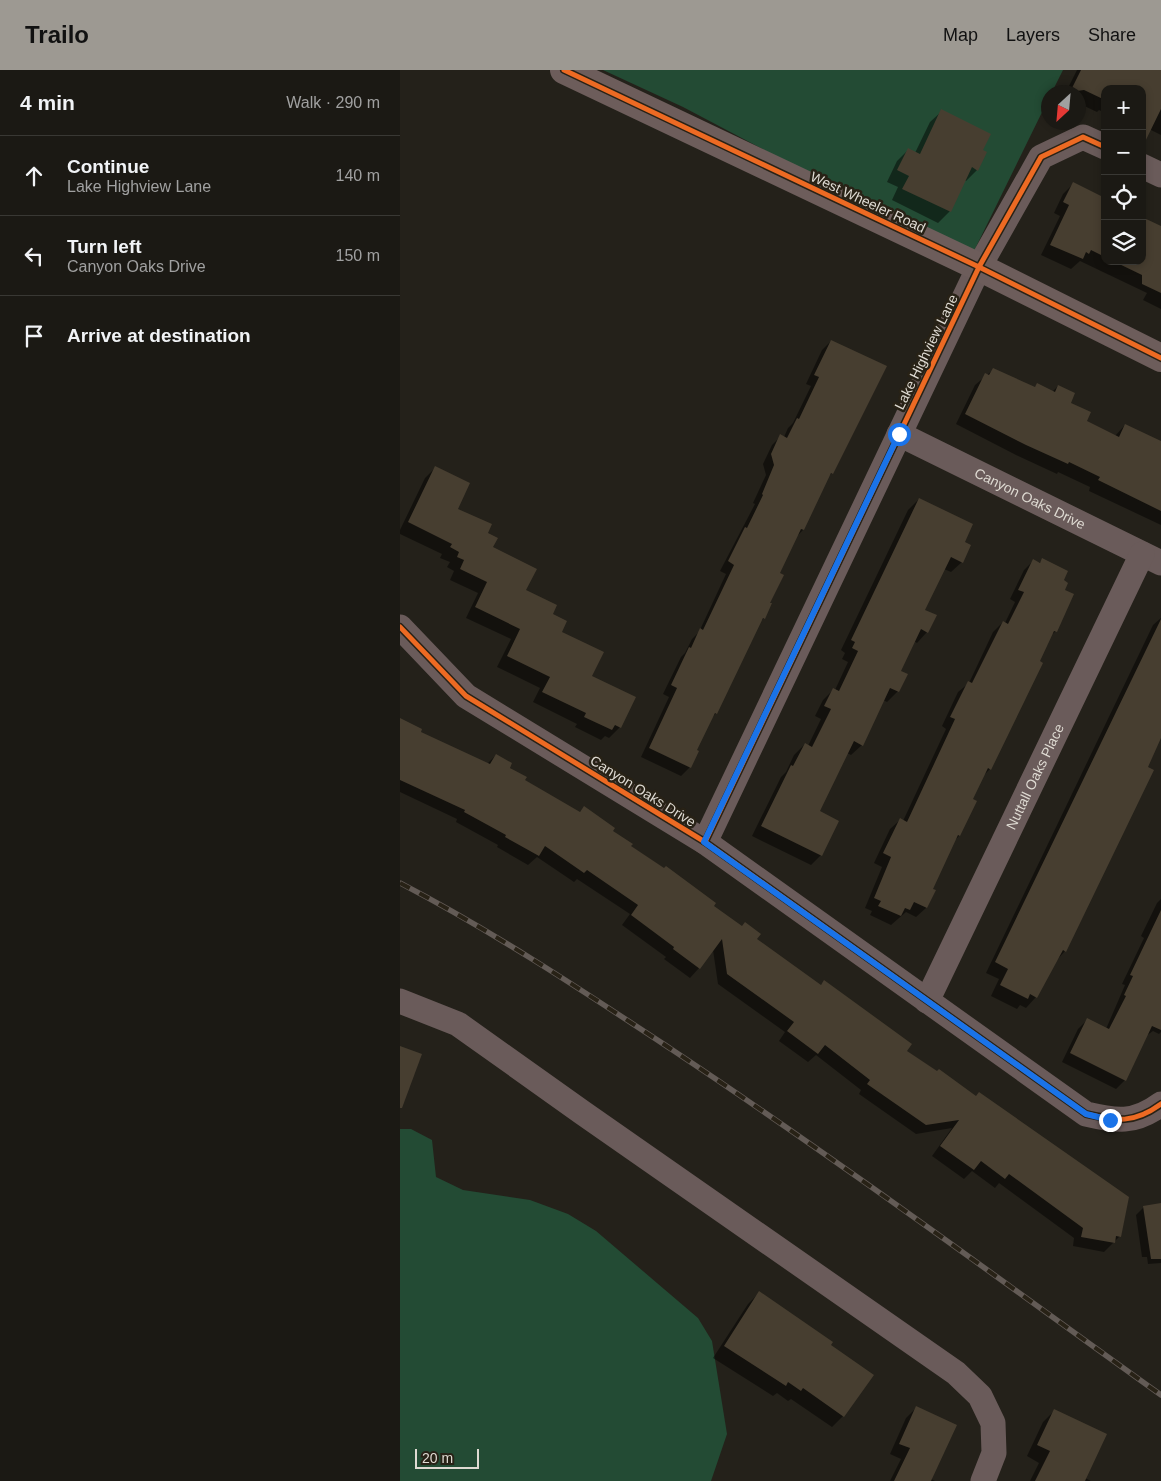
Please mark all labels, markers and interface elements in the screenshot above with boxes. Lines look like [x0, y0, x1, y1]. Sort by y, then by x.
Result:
text: Trailo [25, 21, 89, 48]
text: Map [943, 25, 978, 45]
text: Layers [1006, 25, 1060, 45]
text: Share [1088, 25, 1136, 45]
north arrow [1041, 85, 1086, 130]
map controls [1101, 85, 1146, 265]
button: + [1101, 85, 1146, 130]
text: 4 min [20, 91, 75, 114]
text: Walk · 290 m [286, 94, 380, 111]
button: − [1101, 130, 1146, 175]
text: Continue [67, 156, 149, 177]
icon: ahead [20, 162, 48, 190]
text: 140 m [336, 167, 380, 184]
street label: West Wheeler Road [808, 168, 928, 236]
button: locate [1101, 175, 1146, 220]
text: Lake Highview Lane [67, 178, 211, 195]
button: layers [1101, 220, 1146, 265]
text: Turn left [67, 236, 142, 257]
icon: left [20, 242, 48, 270]
text: 150 m [336, 247, 380, 264]
text: Canyon Oaks Drive [67, 258, 206, 275]
street label: Lake Highview Lane [891, 292, 961, 412]
icon: arrive [20, 322, 48, 350]
text: Arrive at destination [67, 325, 251, 346]
route start [888, 423, 911, 446]
street label: Canyon Oaks Drive [972, 464, 1088, 533]
street label: Nuttall Oaks Place [1003, 721, 1067, 832]
street label: Canyon Oaks Drive [587, 752, 699, 830]
route end [1099, 1109, 1122, 1132]
scale bar [415, 1446, 479, 1469]
text: 20 m [422, 1450, 453, 1466]

